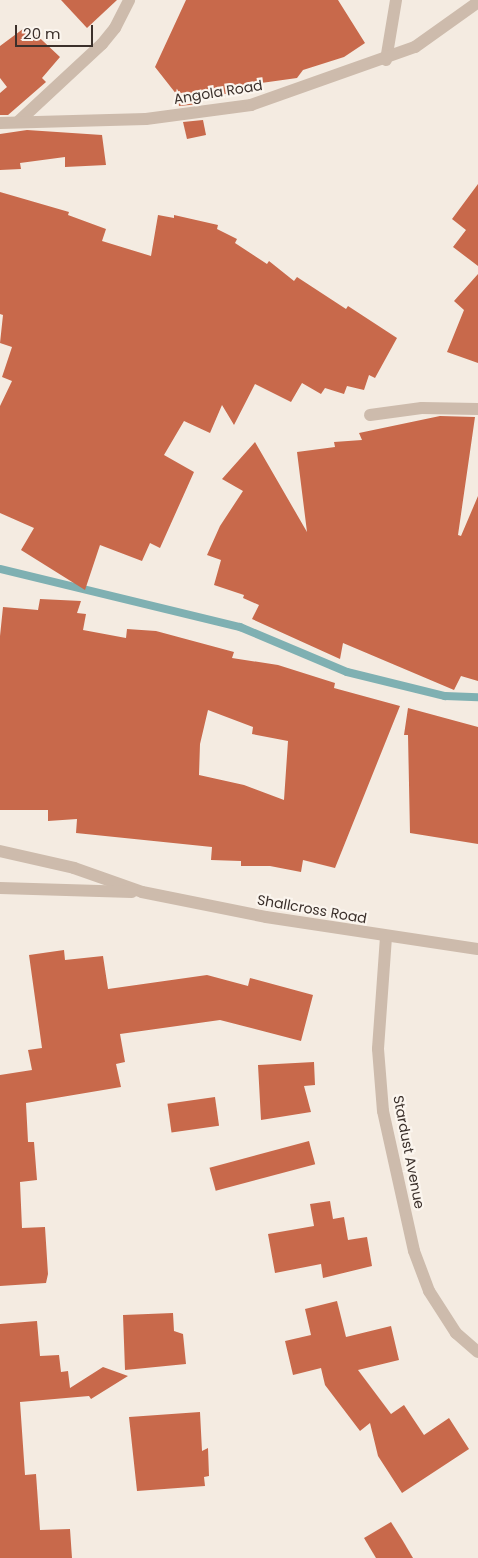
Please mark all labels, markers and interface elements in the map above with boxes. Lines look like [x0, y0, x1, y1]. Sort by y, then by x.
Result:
scale bar [18, 15, 95, 47]
text: 20 m [23, 23, 61, 44]
street label: Angola Road [172, 77, 264, 107]
street label: Shallcross Road [256, 891, 368, 927]
street label: Stardust Avenue [390, 1094, 428, 1210]

